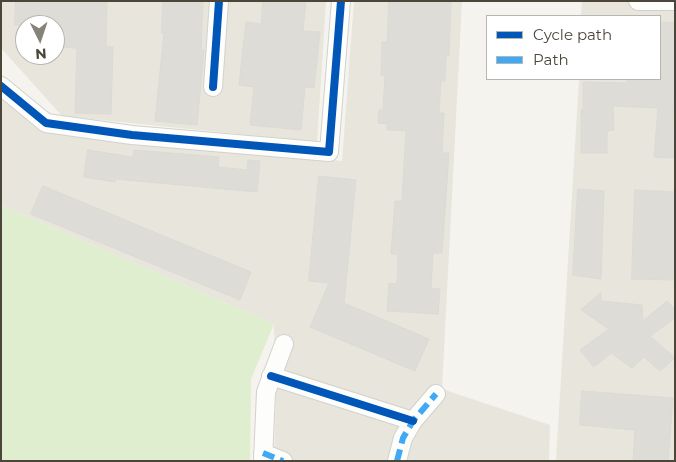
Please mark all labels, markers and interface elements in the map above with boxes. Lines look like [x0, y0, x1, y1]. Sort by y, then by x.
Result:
north arrow [15, 15, 65, 65]
legend [486, 15, 661, 80]
text: Cycle path [533, 25, 612, 44]
text: N [35, 45, 47, 63]
text: Path [533, 50, 569, 69]

